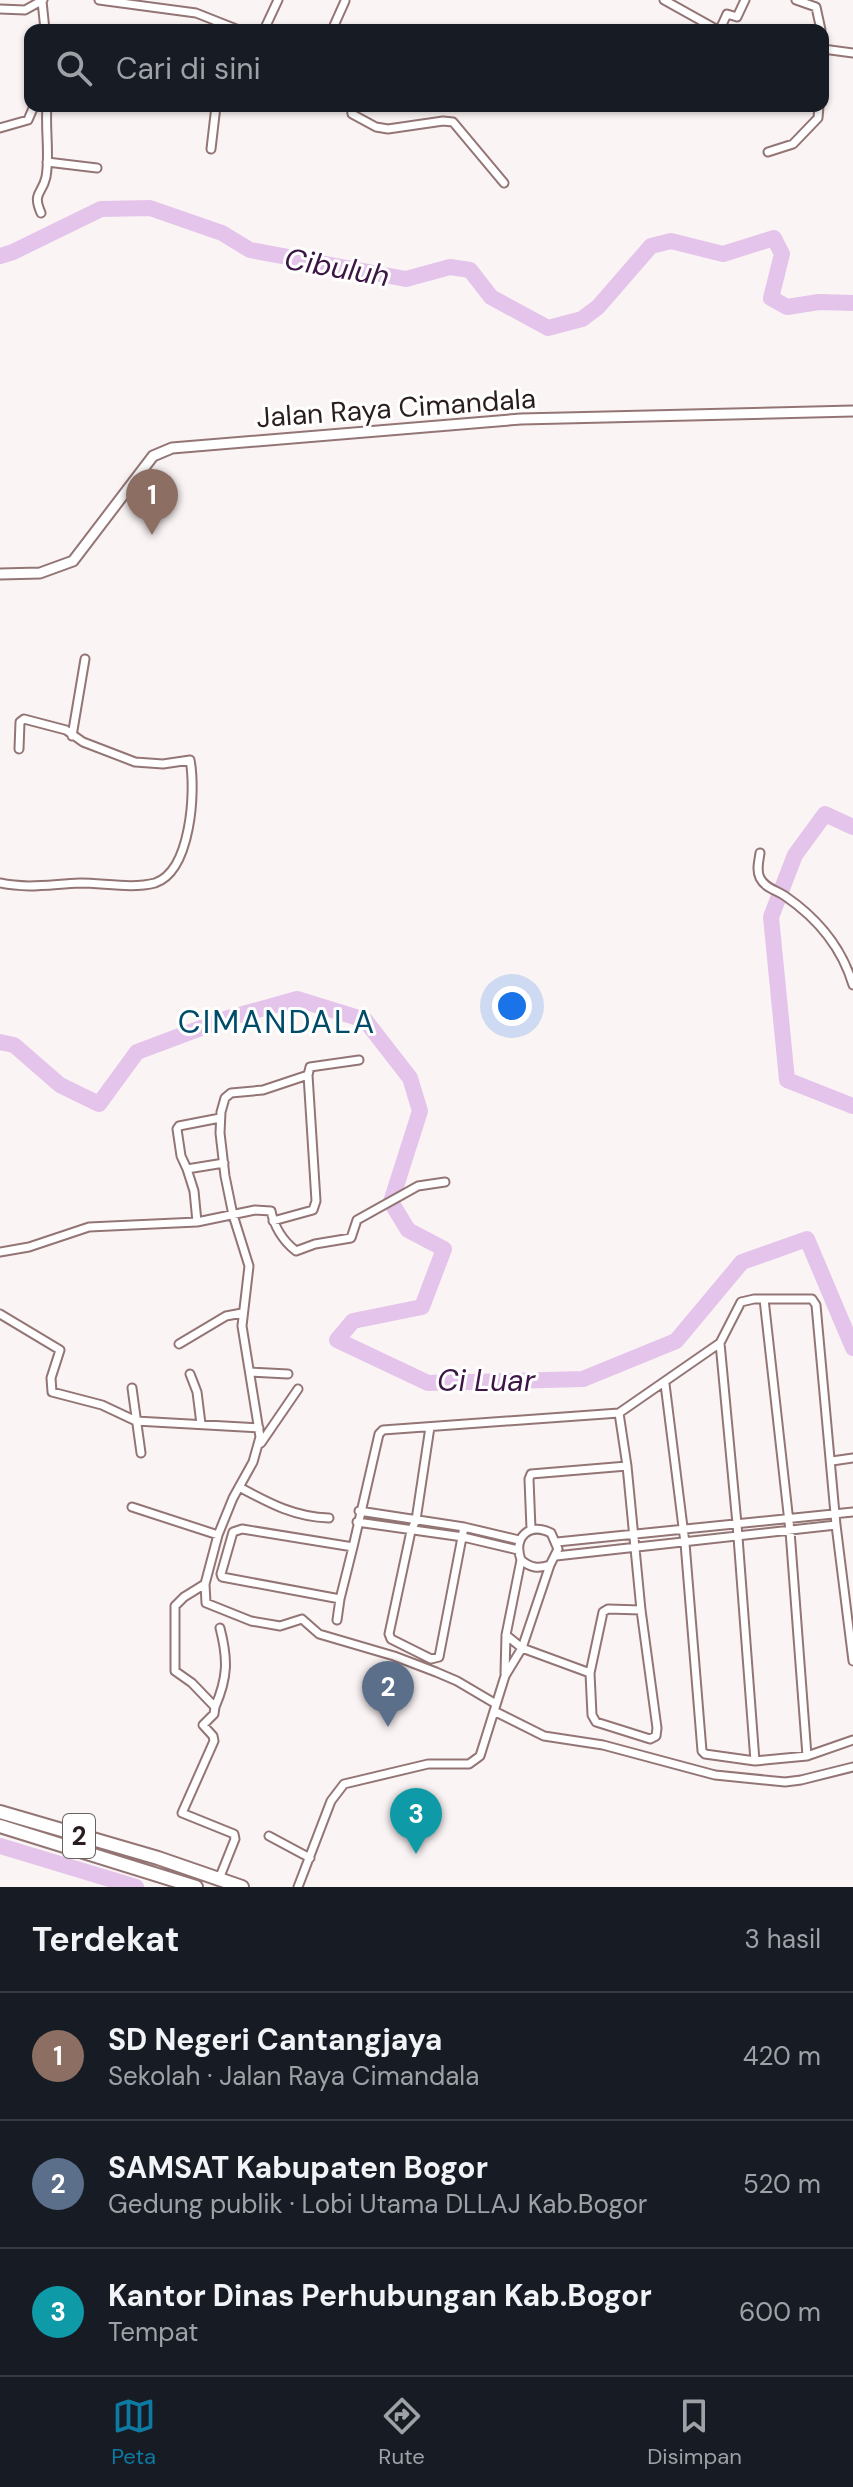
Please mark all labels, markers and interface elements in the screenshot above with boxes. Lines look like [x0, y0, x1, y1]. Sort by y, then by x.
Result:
search box [24, 24, 829, 112]
icon: search [52, 46, 96, 90]
text: Cari di sini [116, 49, 261, 88]
water label: Cibuluh [281, 239, 393, 295]
street label: Jalan Raya Cimandala [255, 380, 537, 436]
pin: 1 [126, 469, 178, 535]
your location [492, 986, 532, 1026]
district label: CIMANDALA [178, 1001, 376, 1043]
water label: Ci Luar [437, 1361, 536, 1400]
pin: 2 [362, 1661, 414, 1727]
pin: 3 [390, 1788, 442, 1854]
road number: 2 [63, 1814, 95, 1858]
text: Terdekat [32, 1917, 180, 1962]
text: 3 hasil [745, 1922, 821, 1956]
text: SD Negeri Cantangjaya [108, 2020, 442, 2059]
text: 1 [53, 2039, 63, 2073]
text: 420 m [743, 2039, 821, 2073]
text: Sekolah · Jalan Raya Cimandala [108, 2059, 479, 2093]
text: SAMSAT Kabupaten Bogor [108, 2148, 488, 2187]
text: 2 [50, 2167, 66, 2201]
text: 520 m [743, 2167, 821, 2201]
text: Gedung publik · Lobi Utama DLLAJ Kab.Bogor [108, 2187, 647, 2221]
text: Kantor Dinas Perhubungan Kab.Bogor [108, 2276, 652, 2315]
text: 3 [50, 2295, 66, 2329]
text: 600 m [739, 2295, 821, 2329]
text: Tempat [108, 2315, 198, 2349]
tab: Peta [111, 2394, 156, 2471]
tab: Rute [378, 2394, 425, 2471]
tab: Disimpan [647, 2394, 742, 2471]

